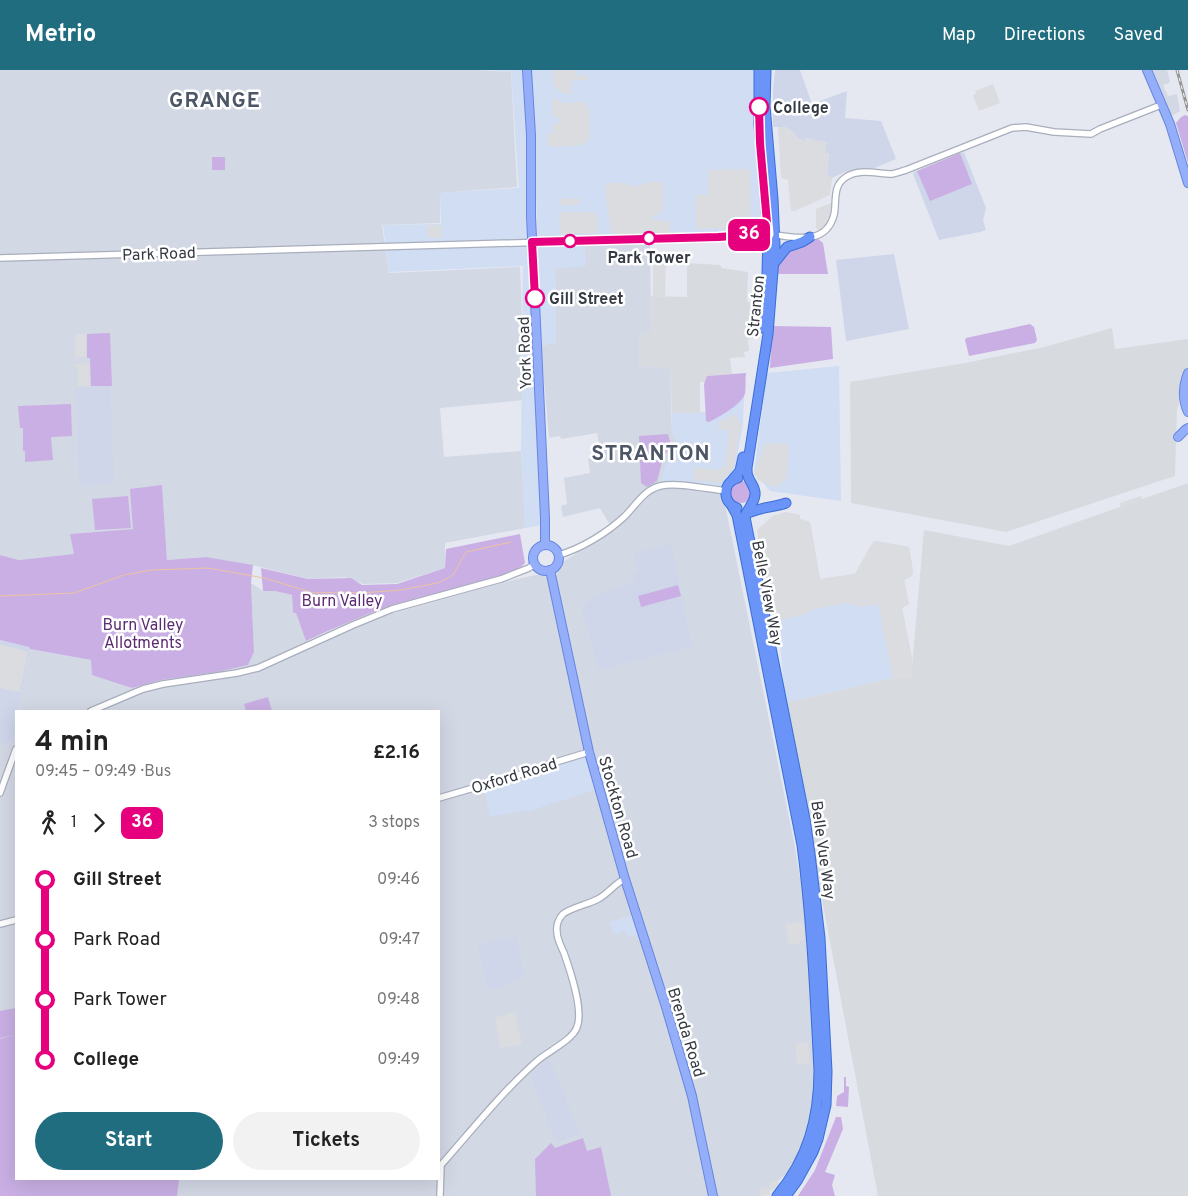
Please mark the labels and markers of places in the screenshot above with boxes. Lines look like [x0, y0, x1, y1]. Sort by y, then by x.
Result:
marker: College [749, 97, 769, 117]
place label: College [773, 99, 829, 119]
marker: Park Tower [642, 231, 656, 245]
unlabelled marker [563, 234, 577, 248]
place label: Park Tower [607, 249, 691, 269]
marker: Gill Street [525, 288, 545, 308]
place label: Gill Street [549, 290, 624, 310]

